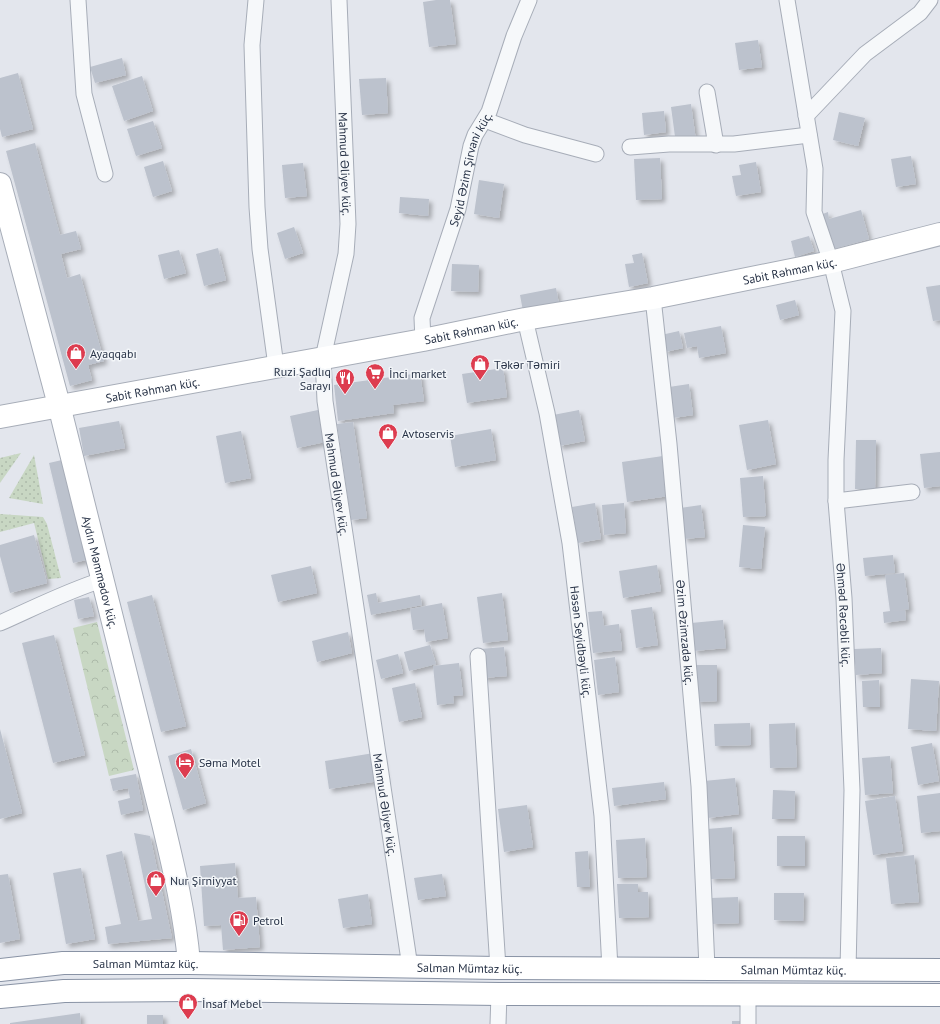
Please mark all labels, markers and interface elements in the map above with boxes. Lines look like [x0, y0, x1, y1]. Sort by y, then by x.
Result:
street label: Seyid Əzim Şirvani küç. [445, 109, 495, 228]
street label: Mahmud Əliyev küç. [336, 112, 355, 216]
street label: Sabit Rəhman küç. [741, 253, 838, 287]
street label: Sabit Rəhman küç. [423, 313, 519, 347]
shop icon: Ayaqqabı [65, 342, 87, 370]
place label: Ayaqqabı [90, 346, 137, 361]
shop icon: Təkər Təmiri [469, 353, 491, 381]
place label: Təkər Təmiri [494, 357, 560, 372]
supermarket icon: İnci market [364, 362, 386, 390]
place label: Ruzi Şadlıq Sarayı [274, 364, 331, 393]
place label: İnci market [389, 366, 446, 381]
restaurant icon: Ruzi Şadlıq Sarayı [334, 367, 356, 395]
street label: Sabit Rəhman küç. [104, 373, 201, 405]
shop icon: Avtoservis [377, 422, 399, 450]
place label: Avtoservis [402, 426, 454, 441]
street label: Mahmud Əliyev küç. [322, 432, 353, 537]
street label: Aydın Məmmədov küç. [79, 514, 122, 630]
street label: Əhməd Rəcəbli küç. [834, 562, 854, 667]
street label: Əzim Əzimzadə küç. [673, 579, 698, 686]
street label: Həsən Seyidbəyli küç. [568, 585, 596, 699]
hotel icon: Səma Motel [174, 751, 196, 779]
street label: Mahmud Əliyev küç. [370, 752, 401, 857]
place label: Səma Motel [199, 755, 261, 770]
shop icon: Nur Şirniyyat [145, 869, 167, 897]
place label: Nur Şirniyyat [170, 873, 237, 888]
fuel station icon: Petrol [228, 909, 250, 937]
place label: Petrol [253, 913, 284, 928]
street label: Salman Mümtaz küç. [93, 956, 199, 971]
street label: Salman Mümtaz küç. [417, 959, 522, 976]
street label: Salman Mümtaz küç. [741, 962, 846, 977]
shop icon: İnsaf Mebel [177, 992, 199, 1020]
place label: İnsaf Mebel [202, 996, 262, 1011]

